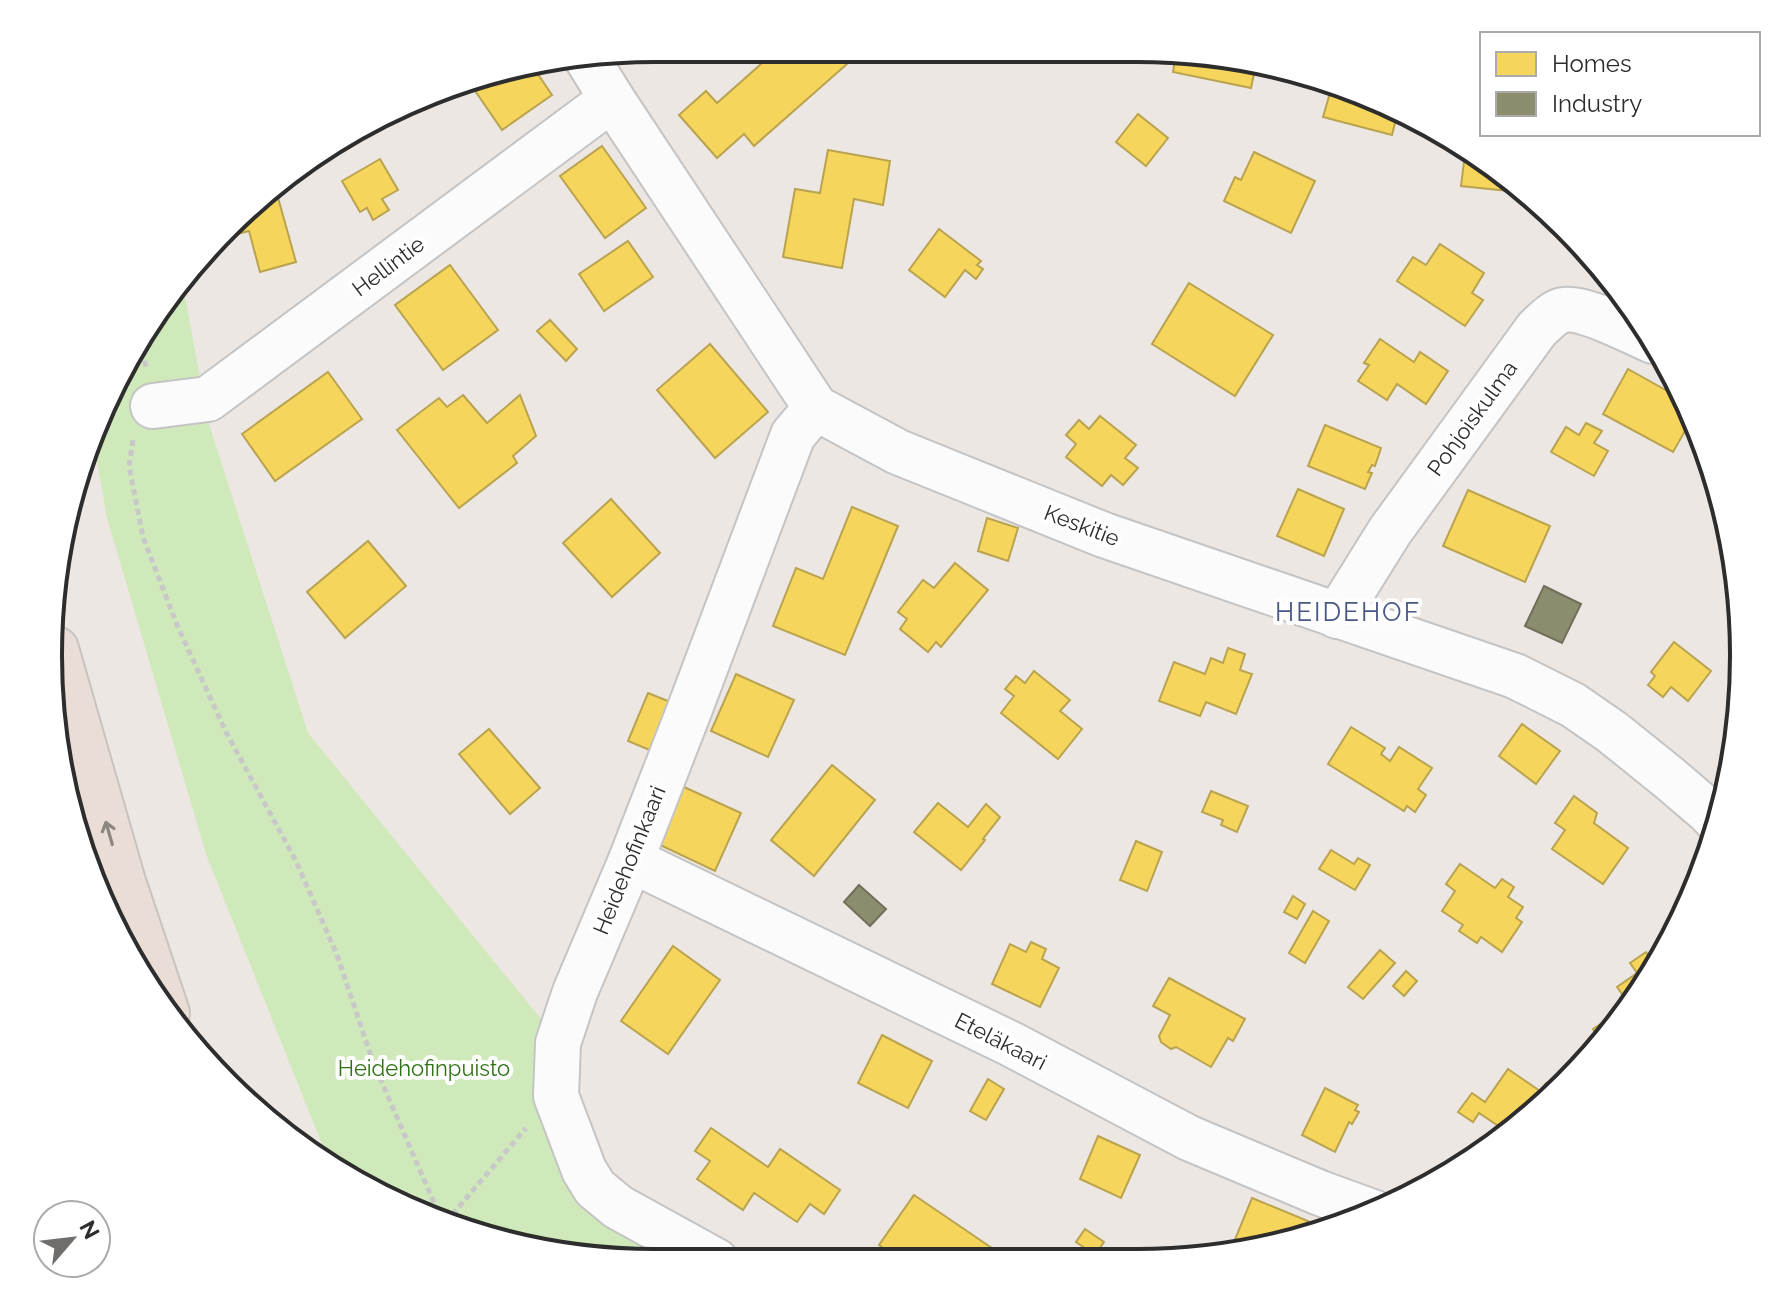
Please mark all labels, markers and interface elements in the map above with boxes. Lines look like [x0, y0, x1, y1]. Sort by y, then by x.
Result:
legend [1480, 32, 1760, 136]
text: Homes [1552, 49, 1632, 78]
text: Industry [1552, 89, 1642, 118]
street label: Hellintie [347, 230, 429, 302]
street label: Pohjoiskulma [1422, 355, 1522, 481]
street label: Keskitie [1041, 499, 1123, 551]
district label: HEIDEHOF [1275, 597, 1421, 627]
street label: Heidehofinkaari [587, 782, 671, 938]
one-way arrow [100, 820, 115, 846]
street label: Eteläkaari [951, 1007, 1051, 1075]
park label: Heidehofinpuisto [338, 1055, 510, 1081]
north arrow [32, 1199, 112, 1279]
text: N [74, 1216, 105, 1243]

